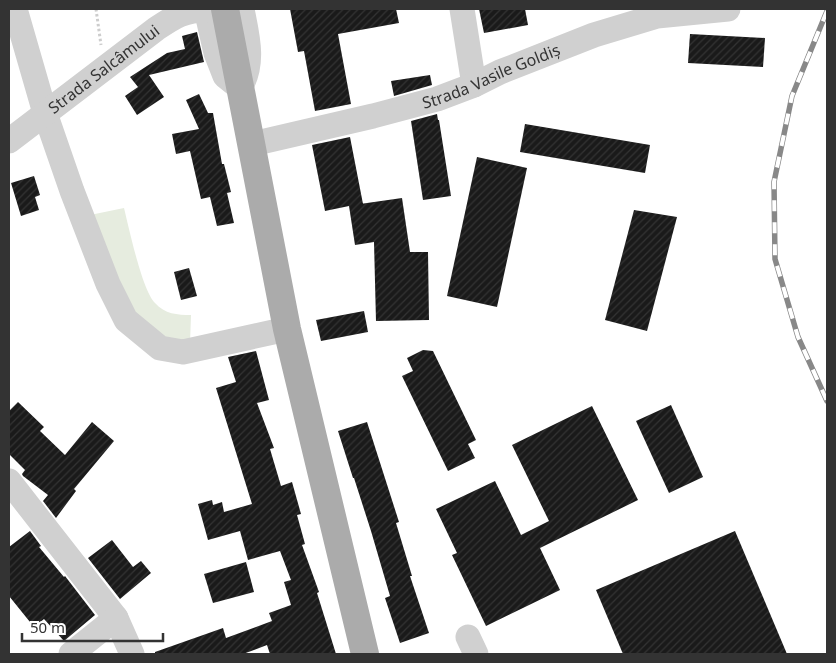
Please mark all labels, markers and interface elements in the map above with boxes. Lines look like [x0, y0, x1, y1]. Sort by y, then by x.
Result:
street label: Strada Salcâmului [44, 19, 164, 118]
street label: Strada Vasile Goldiș [420, 38, 563, 114]
scale bar [22, 610, 164, 642]
text: 50 m [30, 617, 65, 637]

